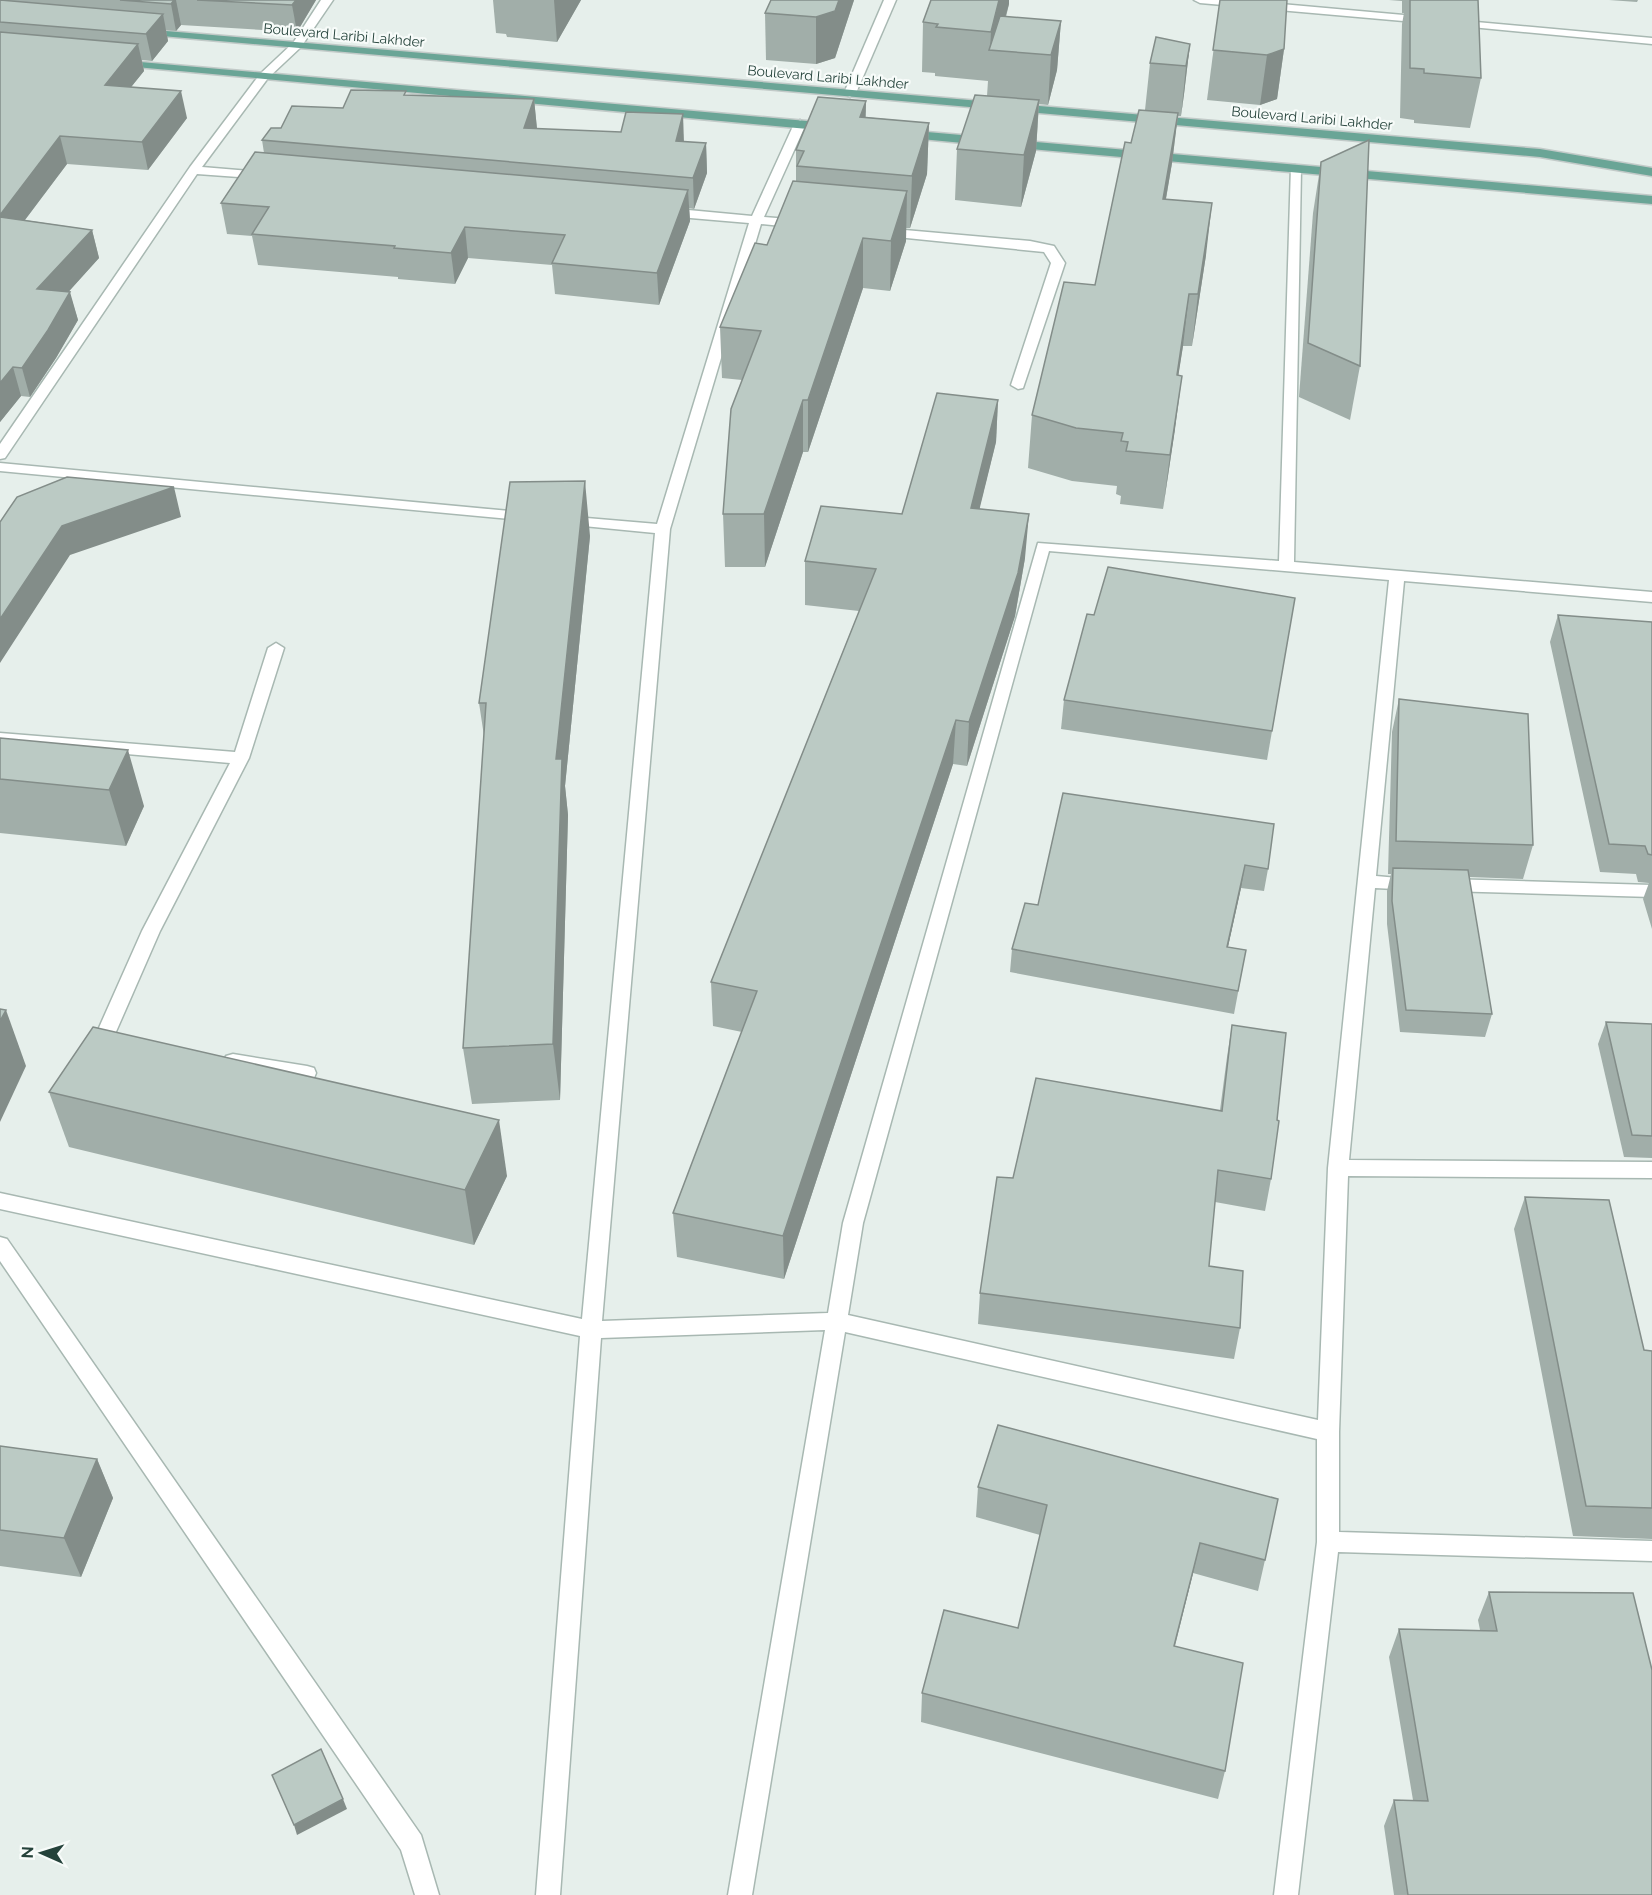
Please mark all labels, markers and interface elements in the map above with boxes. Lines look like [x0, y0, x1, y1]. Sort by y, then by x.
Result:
street label: Boulevard Laribi Lakhder [263, 20, 425, 50]
street label: Boulevard Laribi Lakhder [747, 62, 909, 92]
street label: Boulevard Laribi Lakhder [1231, 103, 1393, 133]
north arrow [12, 1823, 72, 1883]
text: N [18, 1846, 37, 1859]

